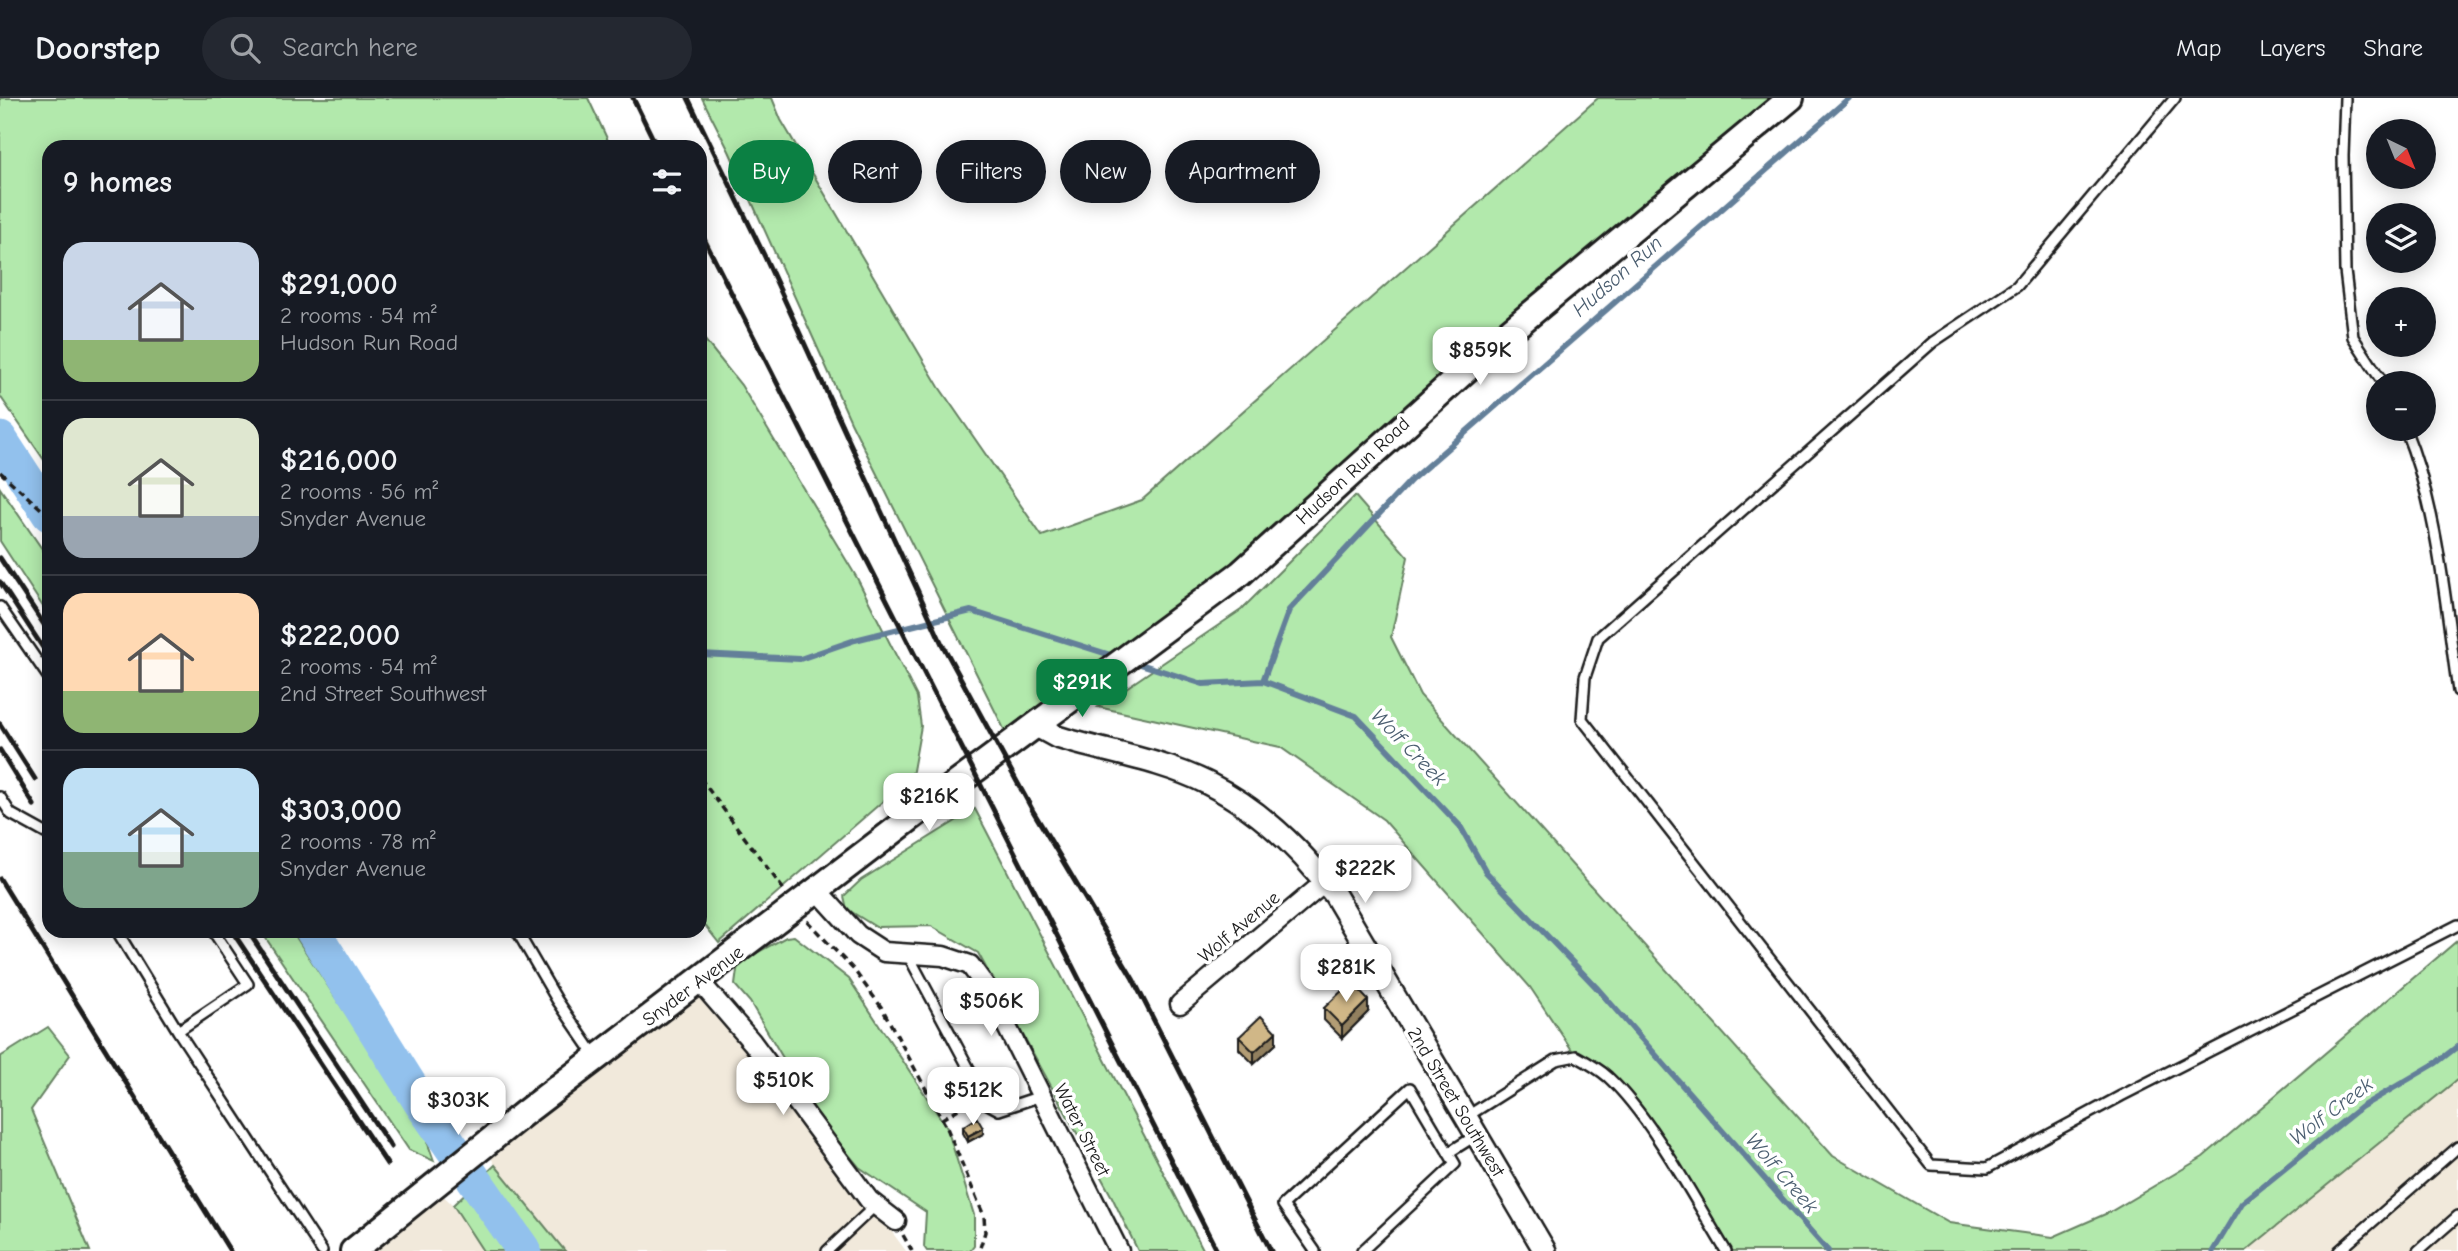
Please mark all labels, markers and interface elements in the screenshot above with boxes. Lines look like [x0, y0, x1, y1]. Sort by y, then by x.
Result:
search box [202, 17, 692, 80]
text: Doorstep [35, 29, 160, 67]
icon: search [226, 29, 264, 67]
text: Search here [282, 33, 418, 63]
text: Map [2176, 34, 2222, 62]
text: Layers [2260, 34, 2325, 62]
text: Share [2363, 34, 2423, 62]
north arrow [2366, 119, 2436, 189]
map controls [2366, 119, 2436, 441]
chip: Buy [728, 140, 814, 203]
chip: Rent [828, 140, 922, 203]
chip: Filters [936, 140, 1046, 203]
chip: New [1060, 140, 1151, 203]
chip: Apartment [1165, 140, 1320, 203]
icon: filters [648, 163, 686, 201]
text: 9 homes [63, 165, 172, 200]
button: layers [2366, 203, 2436, 273]
water label: Hudson Run [1567, 231, 1667, 321]
text: $291,000 [280, 267, 398, 302]
icon: home [119, 270, 203, 354]
button: + [2366, 287, 2436, 357]
text: 2 rooms · 54 m² [280, 302, 437, 329]
pin: $859K [1431, 328, 1529, 387]
text: Hudson Run Road [280, 329, 458, 356]
text: $859K [1449, 336, 1511, 363]
button: − [2366, 371, 2436, 441]
street label: Hudson Run Road [1292, 413, 1414, 529]
text: $216,000 [280, 443, 398, 478]
icon: home [119, 446, 203, 530]
text: 2 rooms · 56 m² [280, 478, 438, 505]
text: Snyder Avenue [280, 505, 426, 532]
text: $222,000 [280, 618, 400, 653]
icon: home [119, 621, 203, 705]
text: 2 rooms · 54 m² [280, 653, 437, 680]
pin: $291K [1033, 660, 1131, 719]
text: $291K [1052, 668, 1112, 695]
text: 2nd Street Southwest [280, 680, 486, 707]
water label: Wolf Creek [1366, 703, 1452, 791]
pin: $216K [880, 774, 978, 833]
text: $216K [899, 782, 959, 809]
text: $303,000 [280, 793, 402, 828]
icon: home [119, 796, 203, 880]
text: 2 rooms · 78 m² [280, 828, 436, 855]
pin: $222K [1316, 846, 1414, 905]
text: $222K [1334, 854, 1396, 881]
text: Snyder Avenue [280, 855, 426, 882]
street label: Wolf Avenue [1194, 887, 1284, 967]
street label: Snyder Avenue [638, 941, 748, 1031]
pin: $281K [1297, 944, 1395, 1004]
text: $281K [1316, 953, 1376, 980]
pin: $506K [942, 978, 1040, 1038]
text: $506K [959, 987, 1023, 1014]
street label: 2nd Street Southwest [1403, 1023, 1510, 1181]
pin: $510K [734, 1058, 832, 1117]
text: $510K [752, 1066, 814, 1093]
pin: $512K [924, 1068, 1022, 1127]
water label: Wolf Creek [2285, 1071, 2378, 1150]
text: $512K [943, 1076, 1003, 1103]
pin: $303K [409, 1077, 507, 1137]
street label: Water Street [1049, 1080, 1115, 1180]
text: $303K [427, 1086, 489, 1113]
water label: Wolf Creek [1741, 1128, 1824, 1219]

